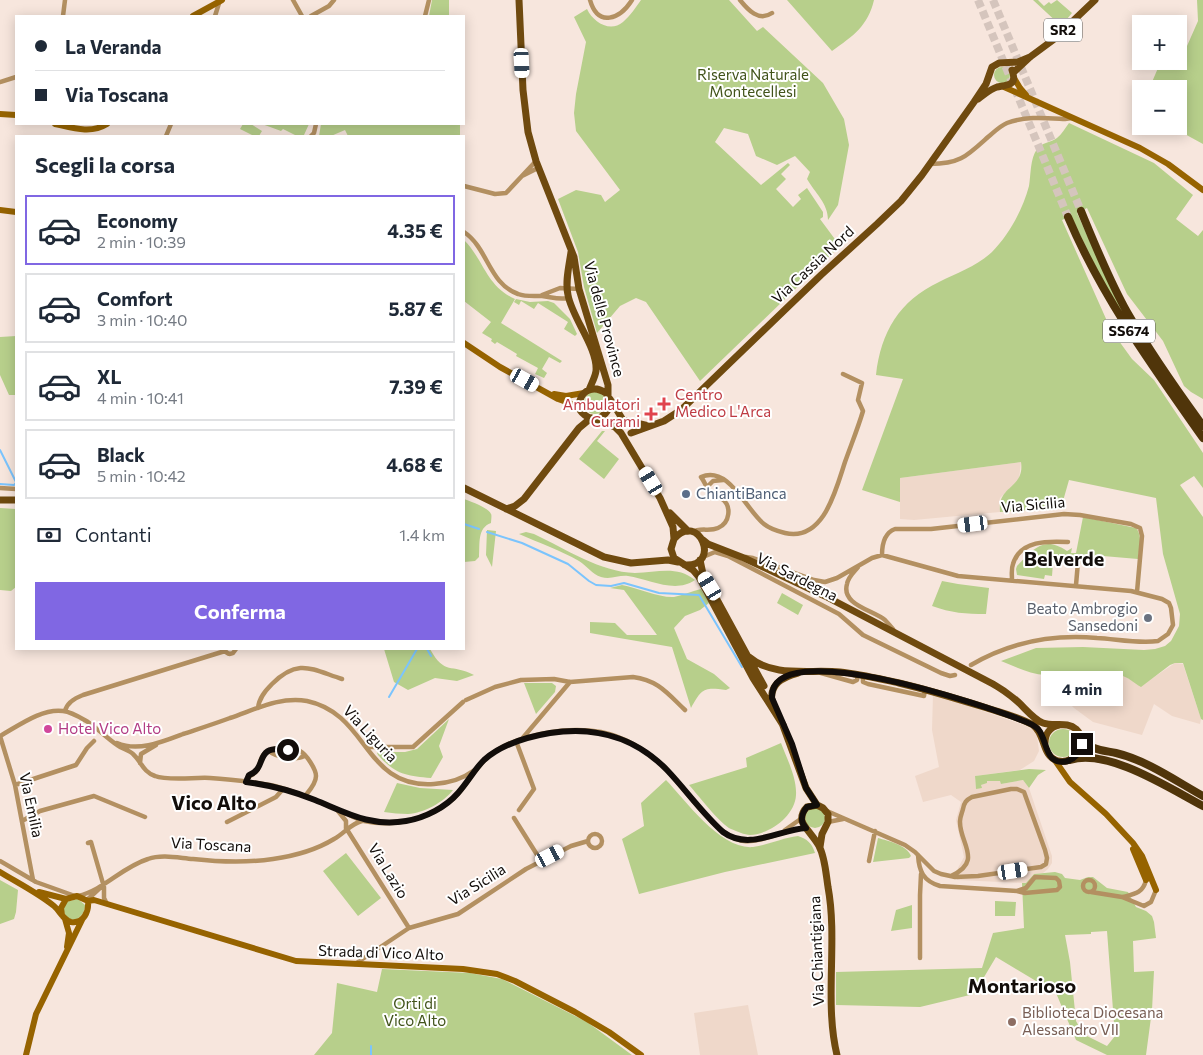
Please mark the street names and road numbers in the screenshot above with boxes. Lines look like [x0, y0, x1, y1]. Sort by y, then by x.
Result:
road number: SR2 [1044, 18, 1082, 42]
street label: Via Cassia Nord [767, 222, 857, 307]
street label: Via delle Province [581, 259, 629, 379]
road number: SS674 [1103, 320, 1155, 342]
street label: Via Sicilia [1000, 492, 1066, 516]
street label: Via Sardegna [754, 548, 841, 604]
street label: Via Liguria [340, 701, 402, 766]
street label: Via Emilia [16, 771, 48, 839]
street label: Via Toscana [170, 833, 252, 855]
street label: Via Lazio [365, 840, 413, 901]
street label: Via Sicilia [444, 859, 509, 909]
street label: Via Chiantigiana [805, 896, 827, 1006]
street label: Strada di Vico Alto [318, 941, 444, 963]

